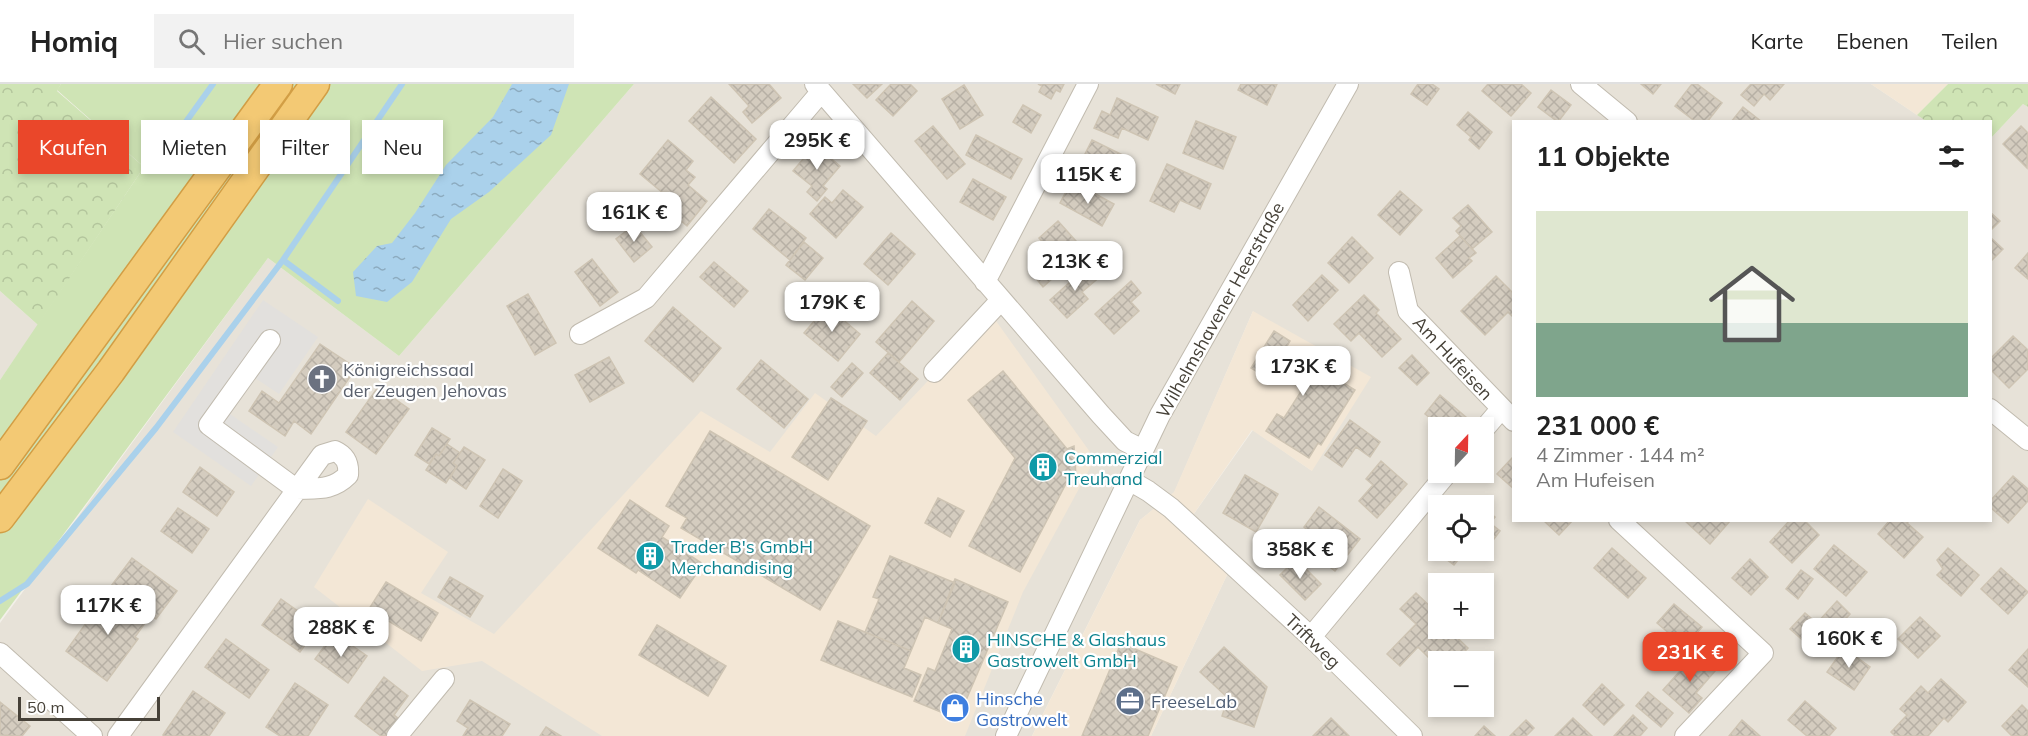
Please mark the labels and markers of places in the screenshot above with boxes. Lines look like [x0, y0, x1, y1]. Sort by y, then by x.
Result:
pin: 295K € [768, 120, 866, 171]
pin: 115K € [1039, 154, 1137, 205]
pin: 161K € [585, 192, 683, 243]
pin: 213K € [1026, 241, 1124, 292]
pin: 179K € [783, 282, 881, 333]
pin: 173K € [1254, 346, 1352, 397]
place label: Königreichssaal der Zeugen Jehovas [343, 358, 507, 402]
church icon: Königreichssaal der Zeugen Jehovas [306, 363, 338, 395]
place label: Commerzial Treuhand [1064, 446, 1163, 490]
building icon: Commerzial Treuhand [1027, 451, 1059, 483]
pin: 358K € [1251, 529, 1349, 580]
place label: Trader B's GmbH Merchandising [671, 535, 813, 579]
building icon: Trader B's GmbH Merchandising [634, 540, 666, 572]
pin: 117K € [59, 585, 157, 636]
pin: 288K € [292, 607, 390, 658]
pin: 160K € [1800, 618, 1898, 669]
place label: HINSCHE & Glashaus Gastrowelt GmbH [987, 628, 1166, 672]
pin: 231K € [1641, 632, 1739, 683]
building icon: HINSCHE & Glashaus Gastrowelt GmbH [950, 633, 982, 665]
office icon: FreeseLab [1114, 685, 1146, 717]
place label: Hinsche Gastrowelt [976, 687, 1068, 731]
place label: FreeseLab [1151, 690, 1237, 713]
shop icon: Hinsche Gastrowelt [939, 692, 971, 724]

